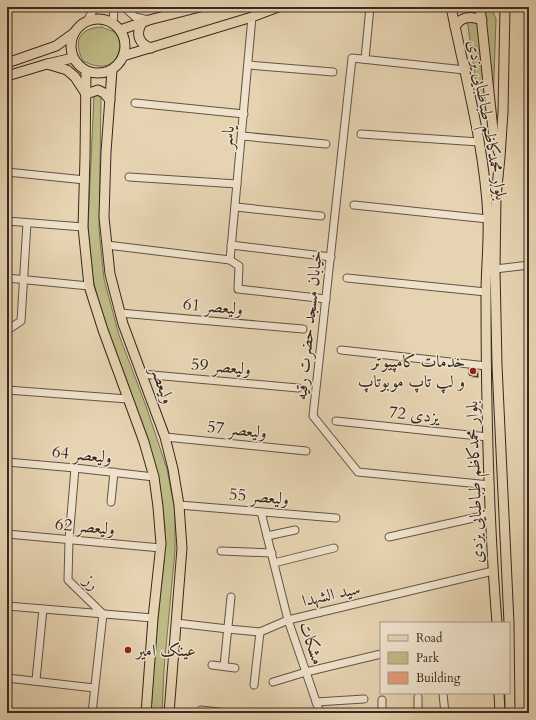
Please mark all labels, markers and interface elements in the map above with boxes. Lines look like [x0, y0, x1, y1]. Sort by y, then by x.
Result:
street label: بلوار محمدکاظم طباطبایی یزدی [458, 38, 513, 203]
street label: یاسر [215, 124, 240, 151]
street label: خیابان مسجد حضرت رقیه [289, 249, 328, 401]
street label: ولیعصر 61 [182, 292, 244, 321]
place label: خدمات کامپیوتر و لپ تاپ موبوتاپ [358, 350, 465, 394]
street label: ولیعصر 59 [190, 352, 252, 381]
street label: ولیعصر [145, 361, 180, 407]
marker: خدمات کامپیوتر و لپ تاپ موبوتاپ [468, 366, 478, 376]
street label: یزدی 72 [388, 400, 442, 429]
street label: بلوار محمدکاظم طباطبایی یزدی [460, 400, 493, 564]
street label: ولیعصر 57 [206, 415, 268, 444]
street label: ولیعصر 64 [51, 440, 113, 469]
street label: ولیعصر 55 [228, 482, 290, 511]
street label: ولیعصر 62 [54, 512, 116, 541]
street label: رز [77, 568, 105, 595]
street label: سید الشهدا [300, 577, 362, 612]
street label: مشکات [293, 619, 330, 668]
legend [380, 622, 510, 694]
text: Road [416, 630, 443, 646]
place label: عینک امیر [134, 639, 196, 662]
marker: عینک امیر [123, 645, 133, 655]
text: Park [416, 650, 440, 666]
text: Building [416, 670, 461, 686]

